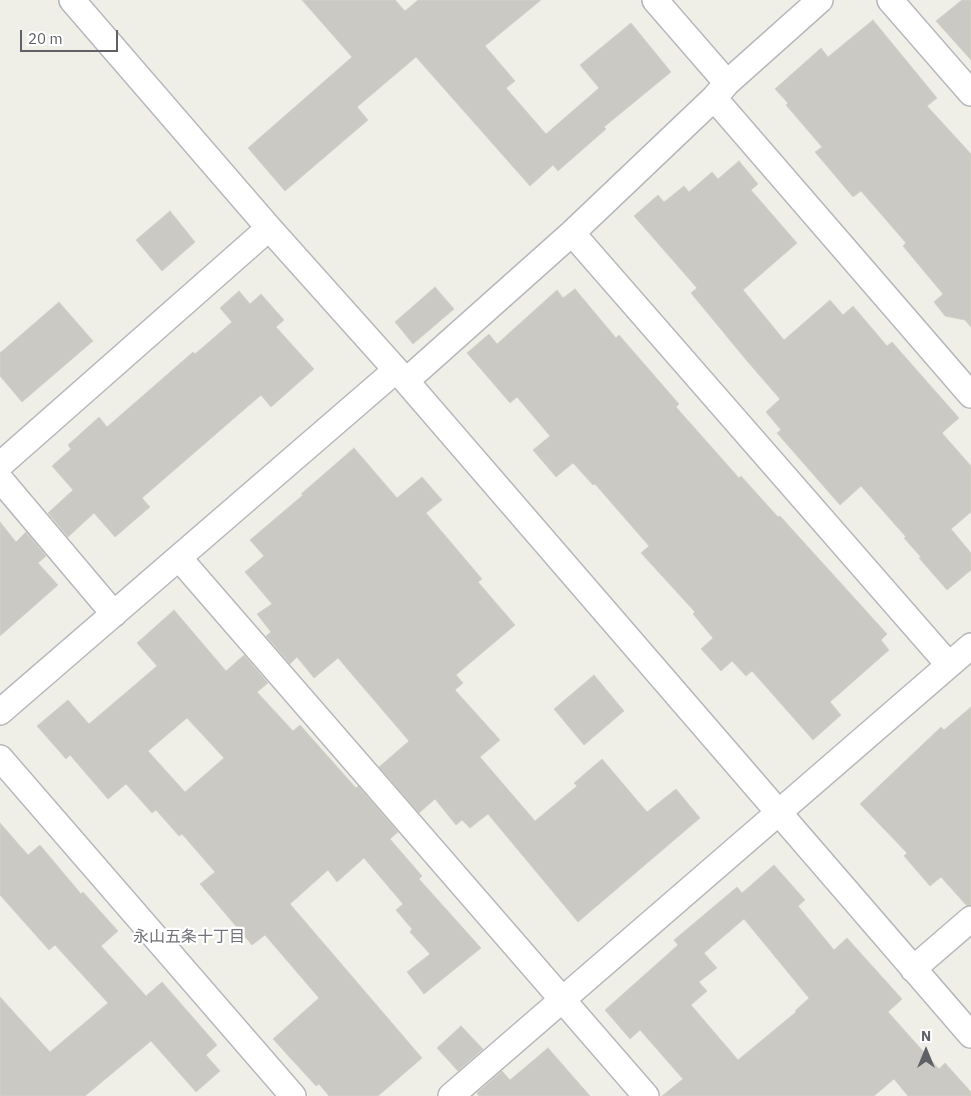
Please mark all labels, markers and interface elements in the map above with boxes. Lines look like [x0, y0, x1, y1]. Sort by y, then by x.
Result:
scale bar [22, 20, 120, 52]
text: 20 m [28, 29, 63, 48]
district label: 永山五条十丁目 [133, 927, 245, 947]
north arrow [901, 1026, 951, 1076]
text: N [921, 1027, 931, 1045]

